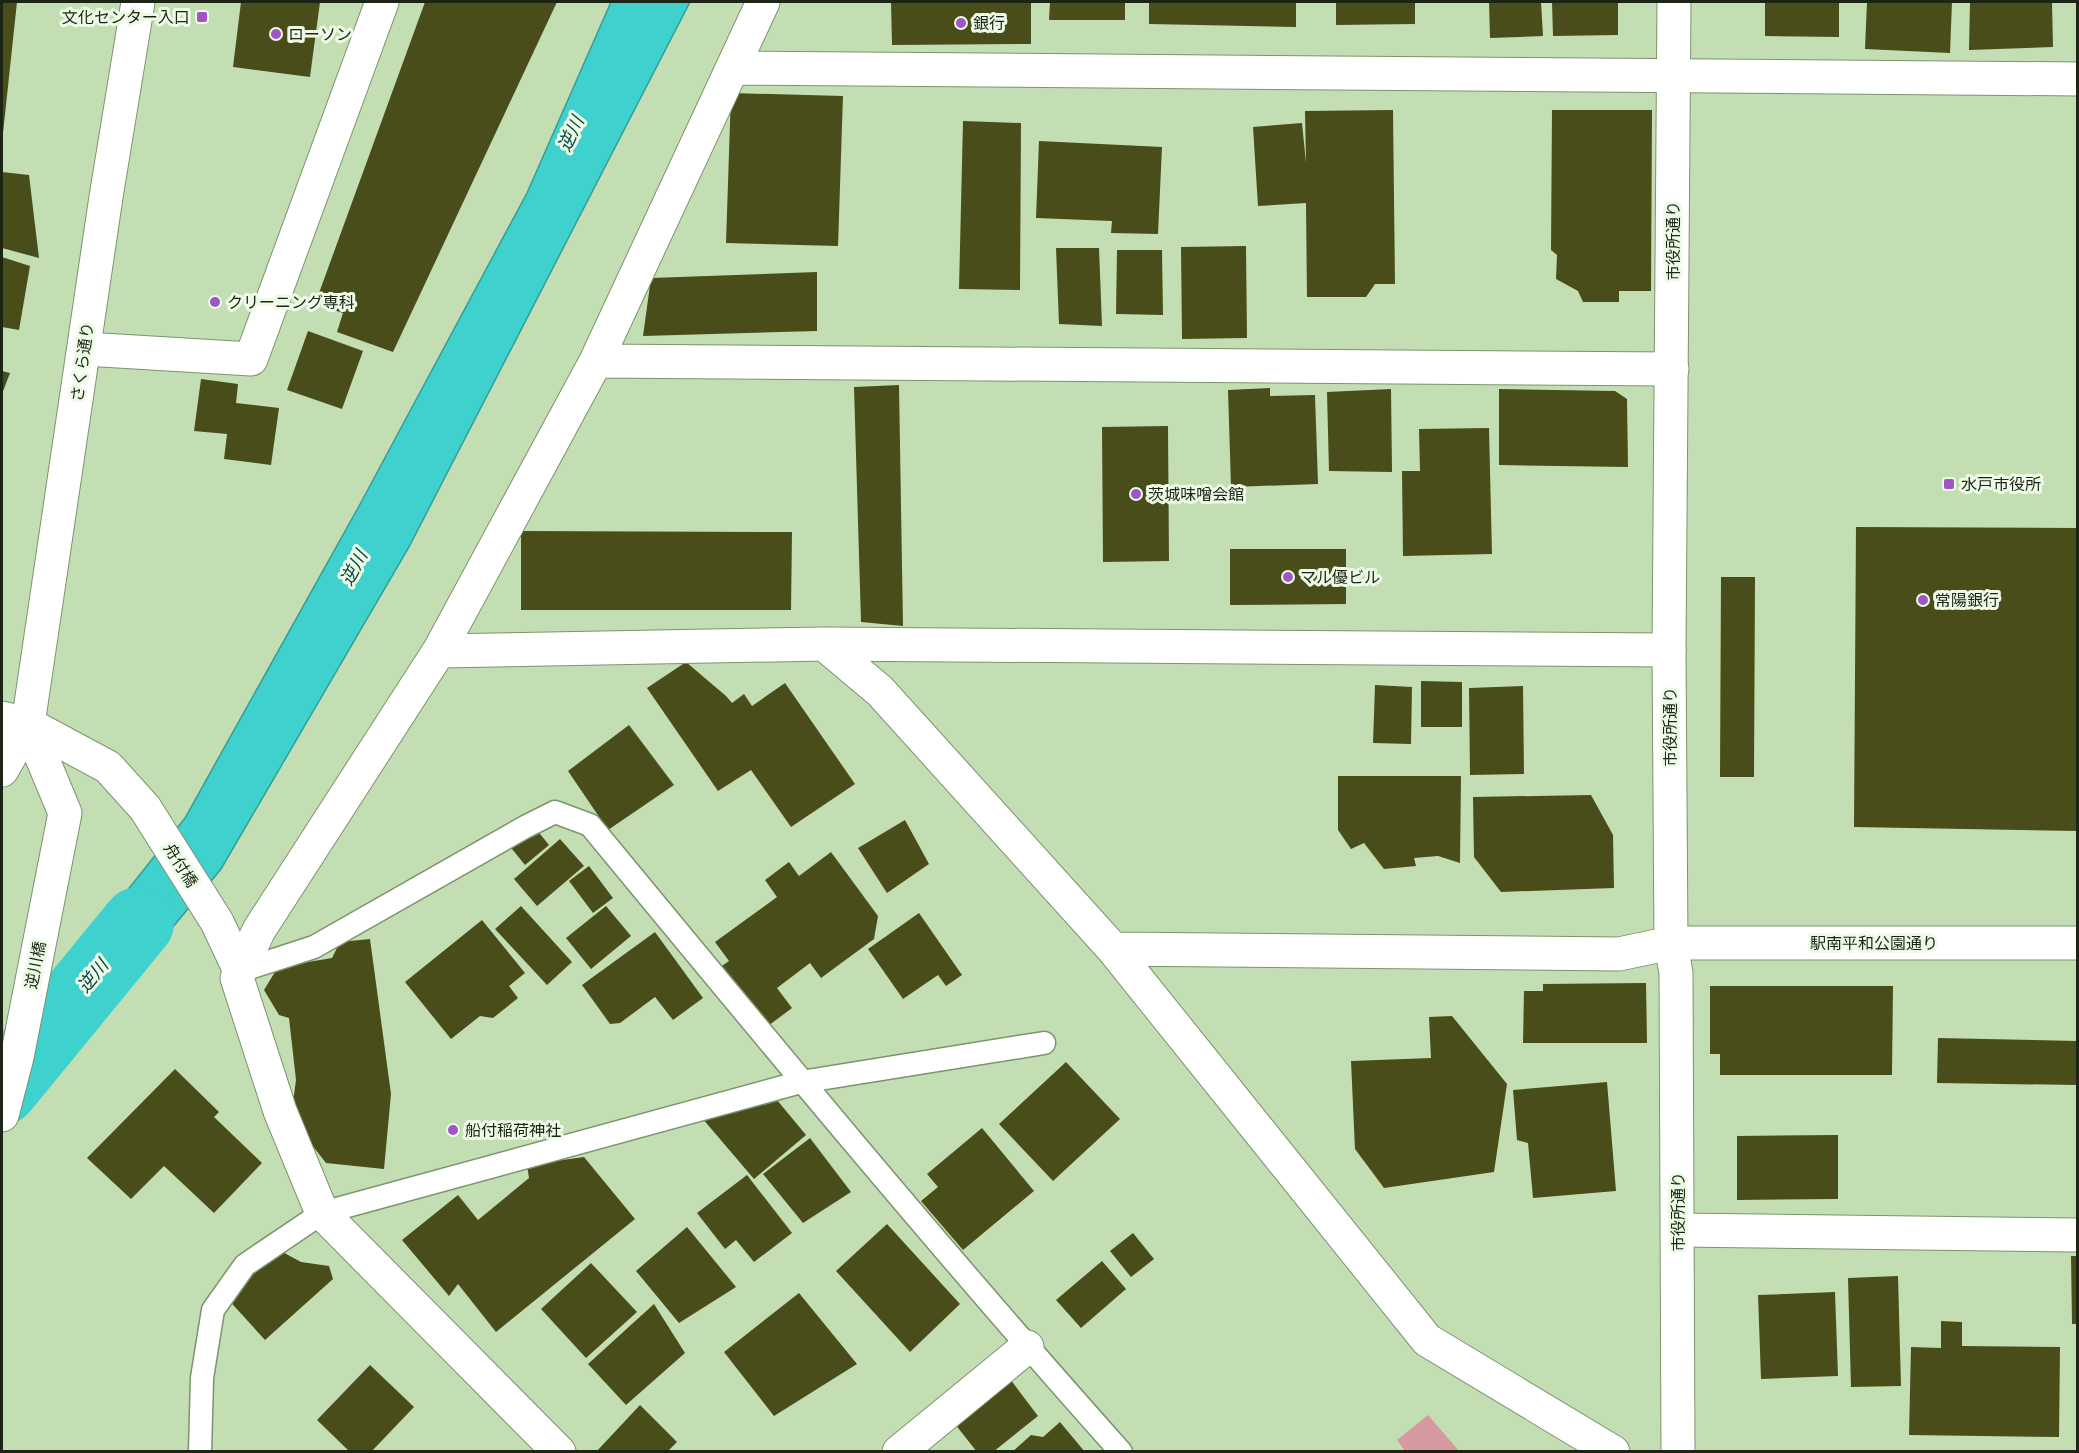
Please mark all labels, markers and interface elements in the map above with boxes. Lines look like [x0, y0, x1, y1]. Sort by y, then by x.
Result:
place label: 文化センター入口 [62, 7, 190, 27]
marker: 文化センター入口 [195, 10, 209, 24]
place label: 銀行 [973, 13, 1005, 33]
marker: 銀行 [954, 16, 968, 30]
place label: ローソン [288, 24, 352, 44]
marker: ローソン [269, 27, 283, 41]
water label: 逆川 [553, 111, 589, 155]
street label: 市役所通り [1663, 201, 1683, 281]
place label: クリーニング専科 [227, 292, 355, 312]
marker: クリーニング専科 [208, 295, 222, 309]
street label: さくら通り [67, 321, 97, 403]
place label: 水戸市役所 [1961, 474, 2041, 494]
marker: 水戸市役所 [1942, 477, 1956, 491]
place label: 茨城味噌会館 [1148, 484, 1244, 504]
marker: 茨城味噌会館 [1129, 487, 1143, 501]
water label: 逆川 [335, 545, 373, 589]
place label: マル優ビル [1300, 567, 1380, 587]
marker: マル優ビル [1281, 570, 1295, 584]
place label: 常陽銀行 [1935, 590, 1999, 610]
marker: 常陽銀行 [1916, 593, 1930, 607]
street label: 市役所通り [1660, 687, 1680, 767]
street label: 舟付橋 [160, 839, 202, 891]
street label: 駅南平和公園通り [1810, 933, 1938, 953]
street label: 逆川橋 [21, 940, 49, 990]
water label: 逆川 [72, 953, 114, 997]
place label: 船付稲荷神社 [465, 1120, 561, 1140]
marker: 船付稲荷神社 [446, 1123, 460, 1137]
street label: 市役所通り [1668, 1172, 1688, 1252]

